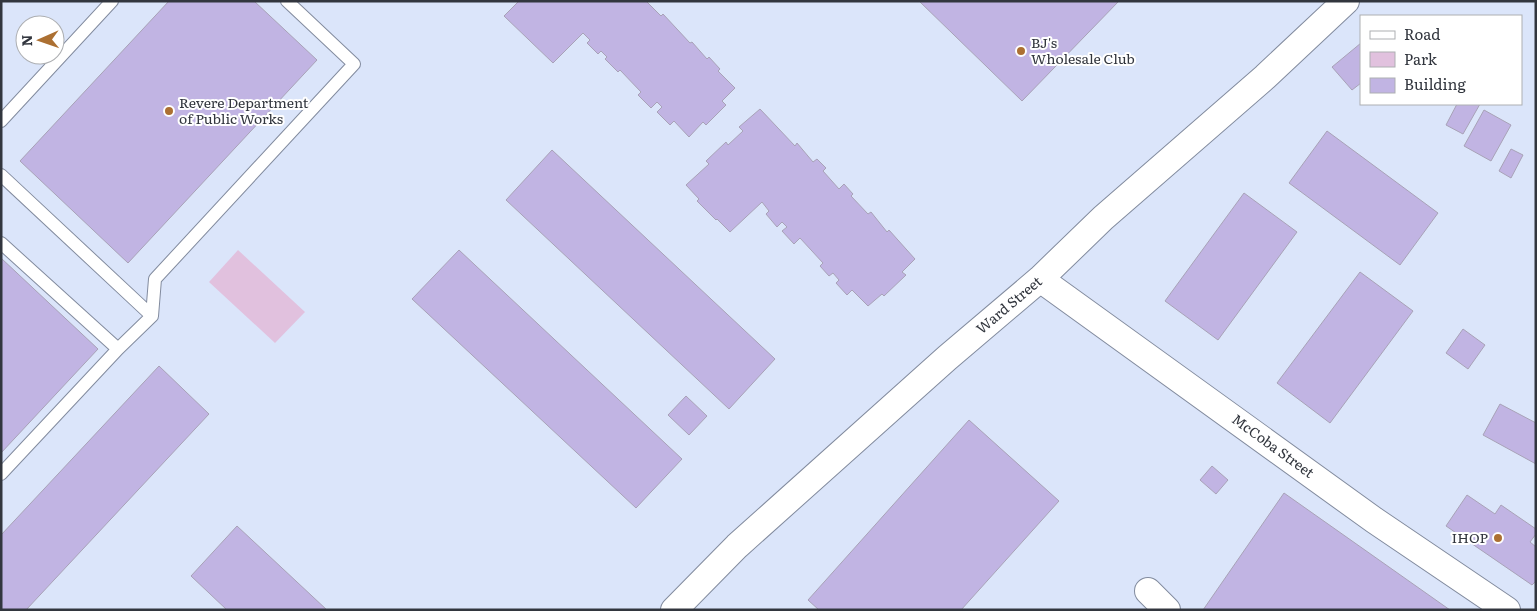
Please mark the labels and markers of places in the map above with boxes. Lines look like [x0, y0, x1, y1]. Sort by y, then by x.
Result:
place label: BJ's Wholesale Club [1031, 32, 1135, 68]
marker: BJ's Wholesale Club [1015, 45, 1027, 57]
place label: Revere Department of Public Works [179, 92, 309, 128]
marker: Revere Department of Public Works [163, 105, 175, 117]
place label: IHOP [1451, 527, 1489, 547]
marker: IHOP [1492, 532, 1504, 544]

